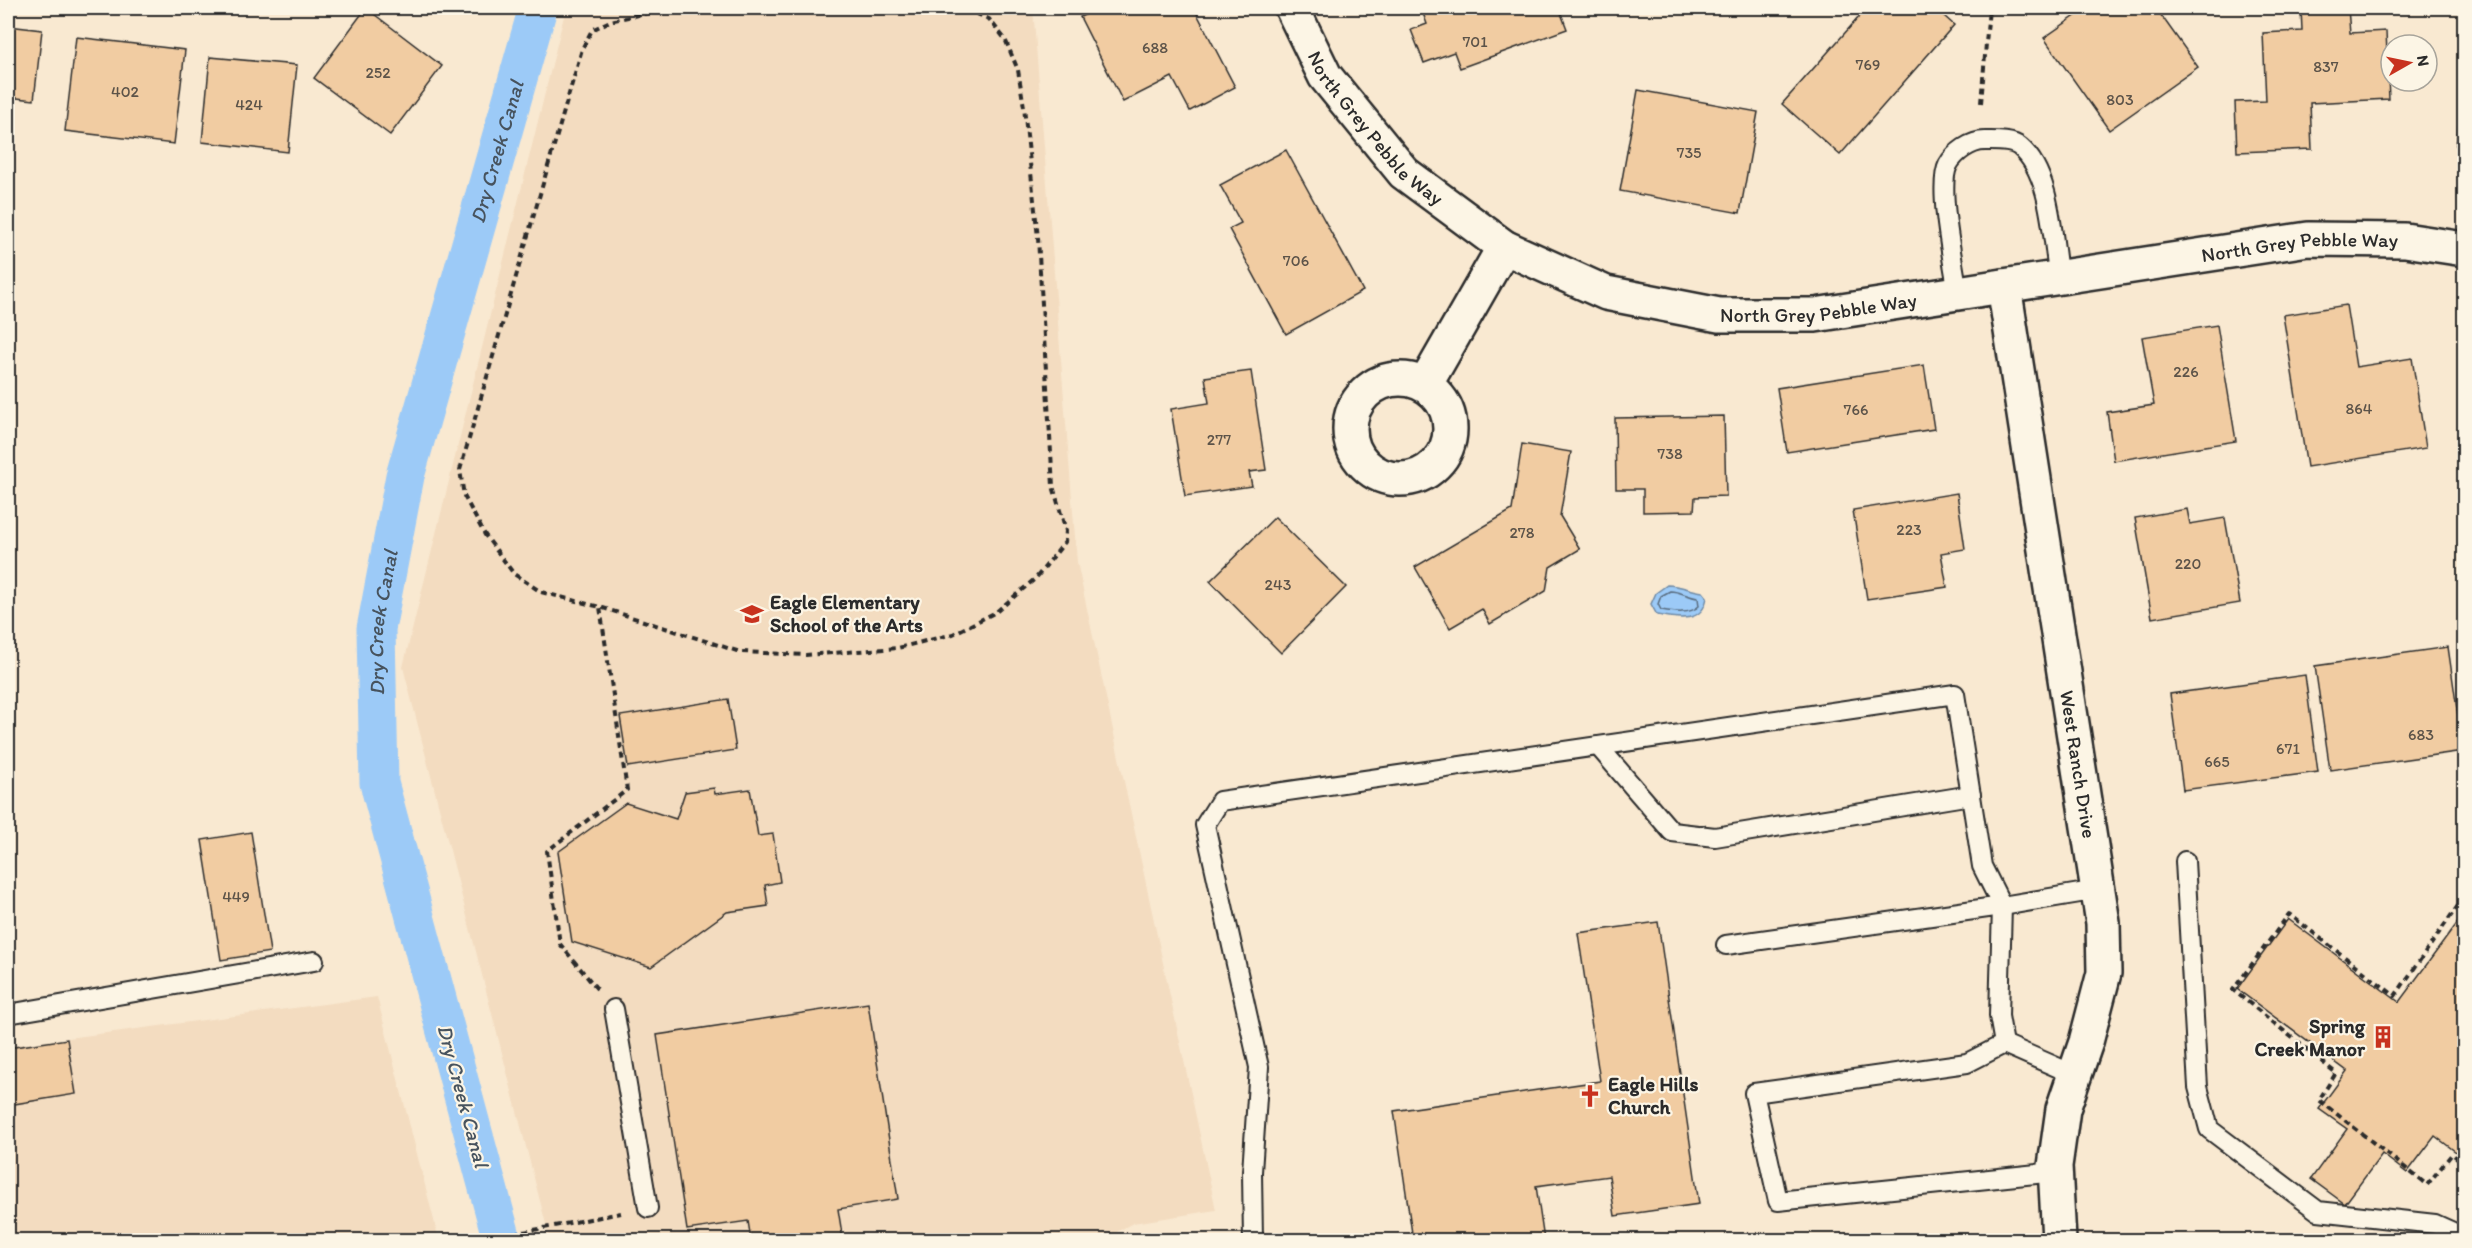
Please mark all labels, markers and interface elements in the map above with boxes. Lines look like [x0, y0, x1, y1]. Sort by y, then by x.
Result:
house number: 701 [1462, 32, 1488, 51]
north arrow [2379, 33, 2439, 93]
house number: 688 [1142, 38, 1168, 57]
street label: North Grey Pebble Way [1303, 47, 1449, 210]
text: N [2413, 54, 2434, 68]
house number: 769 [1856, 55, 1880, 74]
house number: 837 [2313, 57, 2339, 76]
house number: 252 [365, 63, 391, 82]
water label: Dry Creek Canal [465, 76, 529, 226]
house number: 402 [111, 82, 140, 101]
house number: 803 [2106, 90, 2134, 109]
house number: 424 [235, 95, 263, 114]
house number: 735 [1676, 143, 1702, 162]
street label: North Grey Pebble Way [2200, 227, 2399, 267]
house number: 706 [1283, 251, 1309, 270]
street label: North Grey Pebble Way [1720, 287, 1919, 327]
house number: 226 [2173, 362, 2199, 381]
house number: 864 [2346, 399, 2373, 418]
house number: 766 [1844, 400, 1868, 419]
house number: 277 [1207, 430, 1231, 449]
house number: 738 [1657, 444, 1683, 463]
house number: 223 [1896, 520, 1922, 539]
house number: 278 [1509, 523, 1535, 542]
water label: Dry Creek Canal [363, 546, 403, 696]
house number: 220 [2175, 554, 2201, 573]
house number: 243 [1265, 575, 1292, 594]
place label: Eagle Elementary School of the Arts [770, 590, 923, 637]
school or university icon: Eagle Elementary School of the Arts [739, 601, 765, 627]
street label: West Ranch Drive [2055, 688, 2102, 840]
house number: 683 [2408, 725, 2434, 744]
house number: 671 [2276, 739, 2300, 758]
house number: 665 [2204, 752, 2230, 771]
house number: 449 [222, 887, 250, 906]
place label: Spring Creek Manor [2255, 1014, 2366, 1061]
water label: Dry Creek Canal [432, 1022, 495, 1172]
building icon: Spring Creek Manor [2370, 1024, 2396, 1050]
place label: Eagle Hills Church [1608, 1072, 1699, 1119]
church icon: Eagle Hills Church [1577, 1083, 1603, 1109]

